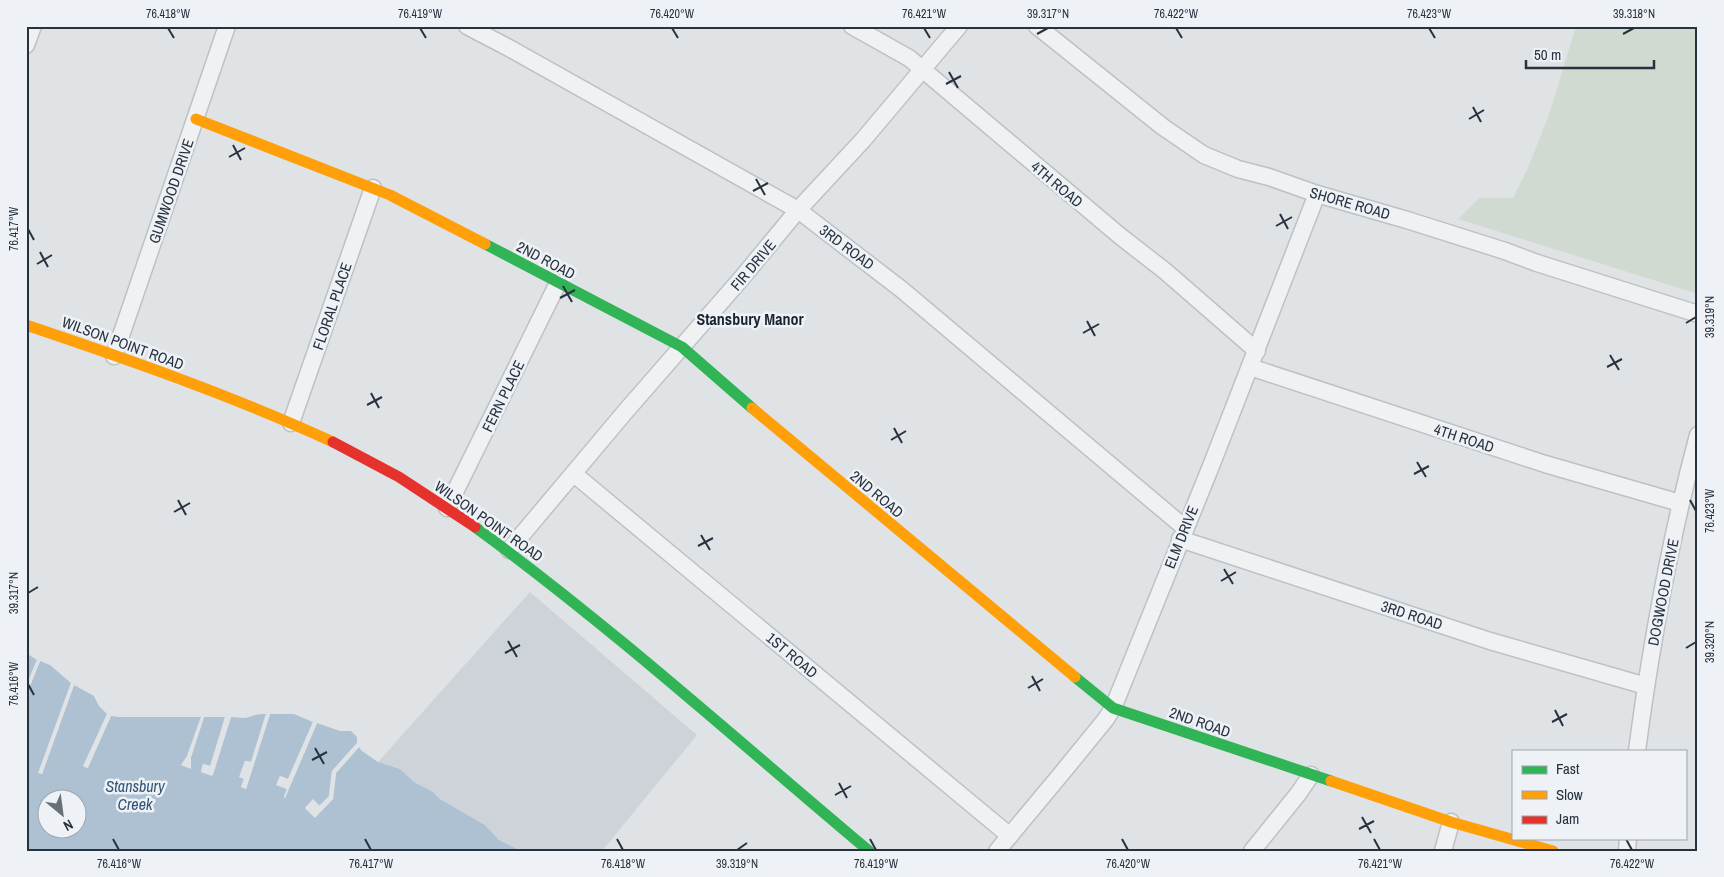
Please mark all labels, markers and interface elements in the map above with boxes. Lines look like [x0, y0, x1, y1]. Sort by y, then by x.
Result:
text: 76.418°W [146, 6, 191, 22]
text: 76.419°W [398, 6, 443, 22]
text: 76.420°W [650, 6, 695, 22]
text: 76.421°W [902, 6, 947, 22]
text: 39.317°N [1027, 6, 1069, 22]
text: 76.422°W [1154, 6, 1199, 22]
text: 76.423°W [1407, 6, 1452, 22]
text: 39.318°N [1613, 6, 1655, 22]
scale bar [1526, 38, 1654, 70]
text: 50 m [1534, 44, 1561, 65]
street label: GUMWOOD DRIVE [143, 136, 199, 246]
street label: 4TH ROAD [1026, 156, 1088, 212]
street label: SHORE ROAD [1307, 182, 1393, 225]
text: 76.417°W [6, 206, 22, 251]
street label: 3RD ROAD [815, 219, 879, 275]
street label: FIR DRIVE [725, 235, 781, 295]
street label: 2ND ROAD [513, 236, 579, 284]
street label: FLORAL PLACE [307, 259, 357, 353]
text: 39.319°N [1702, 296, 1718, 338]
district label: Stansbury Manor [696, 308, 804, 330]
street label: WILSON POINT ROAD [59, 311, 187, 375]
street label: FERN PLACE [477, 357, 529, 435]
street label: 4TH ROAD [1431, 418, 1497, 458]
street label: 2ND ROAD [846, 466, 908, 523]
street label: WILSON POINT ROAD [430, 476, 548, 566]
text: 76.423°W [1702, 488, 1718, 533]
street label: ELM DRIVE [1159, 502, 1203, 572]
street label: DOGWOOD DRIVE [1642, 537, 1684, 647]
text: 39.317°N [6, 572, 22, 614]
street label: 3RD ROAD [1379, 595, 1446, 635]
text: 39.320°N [1702, 621, 1718, 663]
street label: 1ST ROAD [762, 627, 822, 683]
text: 76.416°W [6, 661, 22, 706]
street label: 2ND ROAD [1167, 702, 1234, 742]
legend [1512, 750, 1686, 840]
text: Fast [1556, 758, 1580, 779]
water label: Stansbury Creek [105, 775, 166, 815]
text: Slow [1556, 784, 1583, 805]
north arrow [38, 790, 88, 840]
text: Jam [1556, 808, 1579, 829]
text: N [60, 815, 76, 835]
text: 76.416°W [97, 856, 142, 872]
text: 76.417°W [349, 856, 394, 872]
text: 76.418°W [601, 856, 646, 872]
text: 39.319°N [716, 856, 758, 872]
text: 76.419°W [854, 856, 899, 872]
text: 76.420°W [1106, 856, 1151, 872]
text: 76.421°W [1358, 856, 1403, 872]
text: 76.422°W [1610, 856, 1655, 872]

